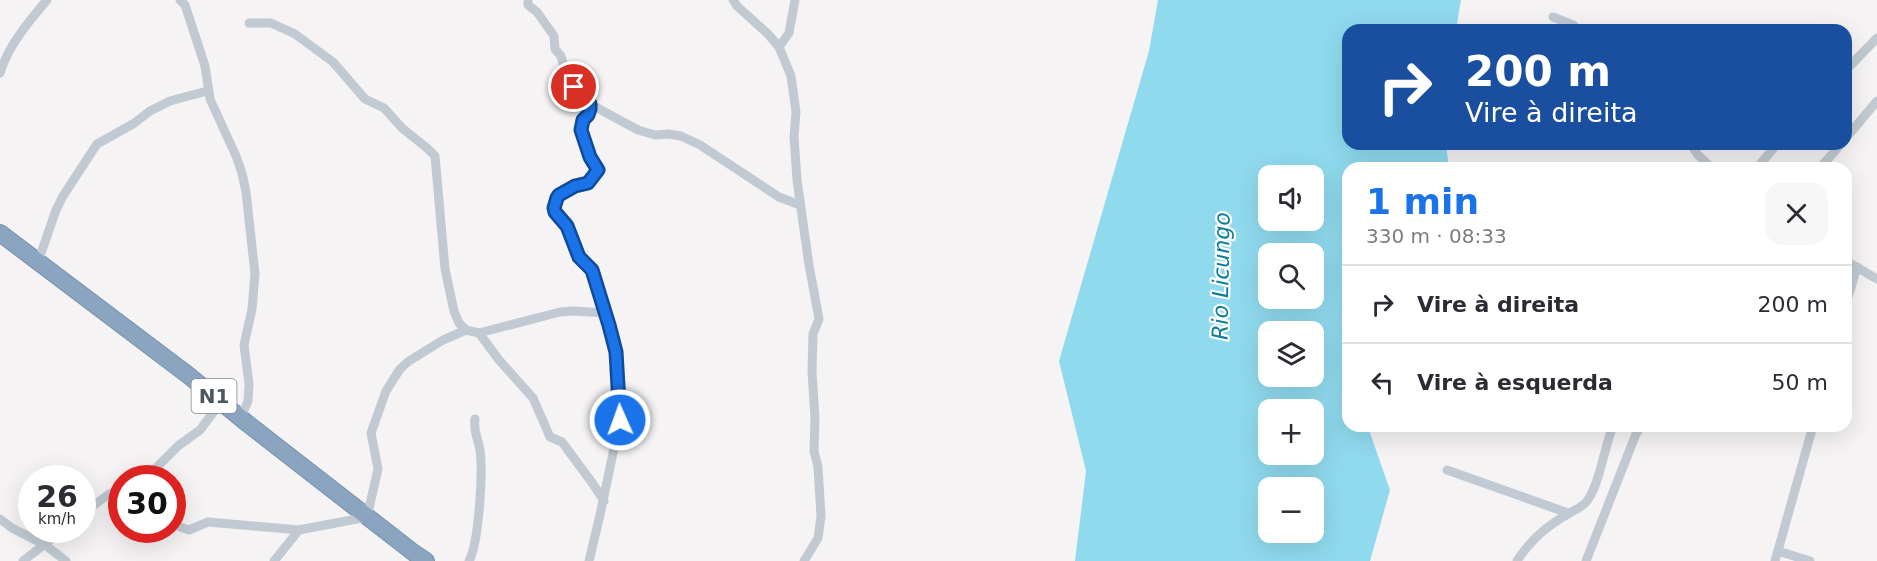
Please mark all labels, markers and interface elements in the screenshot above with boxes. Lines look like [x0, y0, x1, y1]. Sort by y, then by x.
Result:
text: 200 m [1465, 47, 1611, 96]
icon: right [1366, 48, 1444, 126]
pin [548, 61, 599, 112]
icon: arrive [557, 70, 590, 103]
text: Vire à direita [1465, 97, 1638, 128]
map controls [1258, 165, 1324, 543]
button: sound [1258, 165, 1324, 231]
text: 1 min [1366, 181, 1479, 222]
button: close [1765, 182, 1828, 245]
water label: Rio Licungo [1207, 212, 1235, 340]
text: 330 m · 08:33 [1366, 224, 1507, 248]
button: search [1258, 243, 1324, 309]
icon: right [1366, 288, 1399, 321]
text: Vire à direita [1417, 292, 1579, 317]
text: 200 m [1758, 292, 1828, 317]
button: layers [1258, 321, 1324, 387]
icon: left [1366, 366, 1399, 399]
text: Vire à esquerda [1417, 370, 1613, 395]
text: 50 m [1772, 370, 1828, 395]
road number: N1 [192, 379, 236, 413]
position arrow [588, 388, 652, 452]
button: + [1258, 399, 1324, 465]
speed limit sign: 30 [108, 465, 186, 543]
button: − [1258, 477, 1324, 543]
text: 26 [36, 479, 78, 514]
text: km/h [38, 510, 76, 528]

